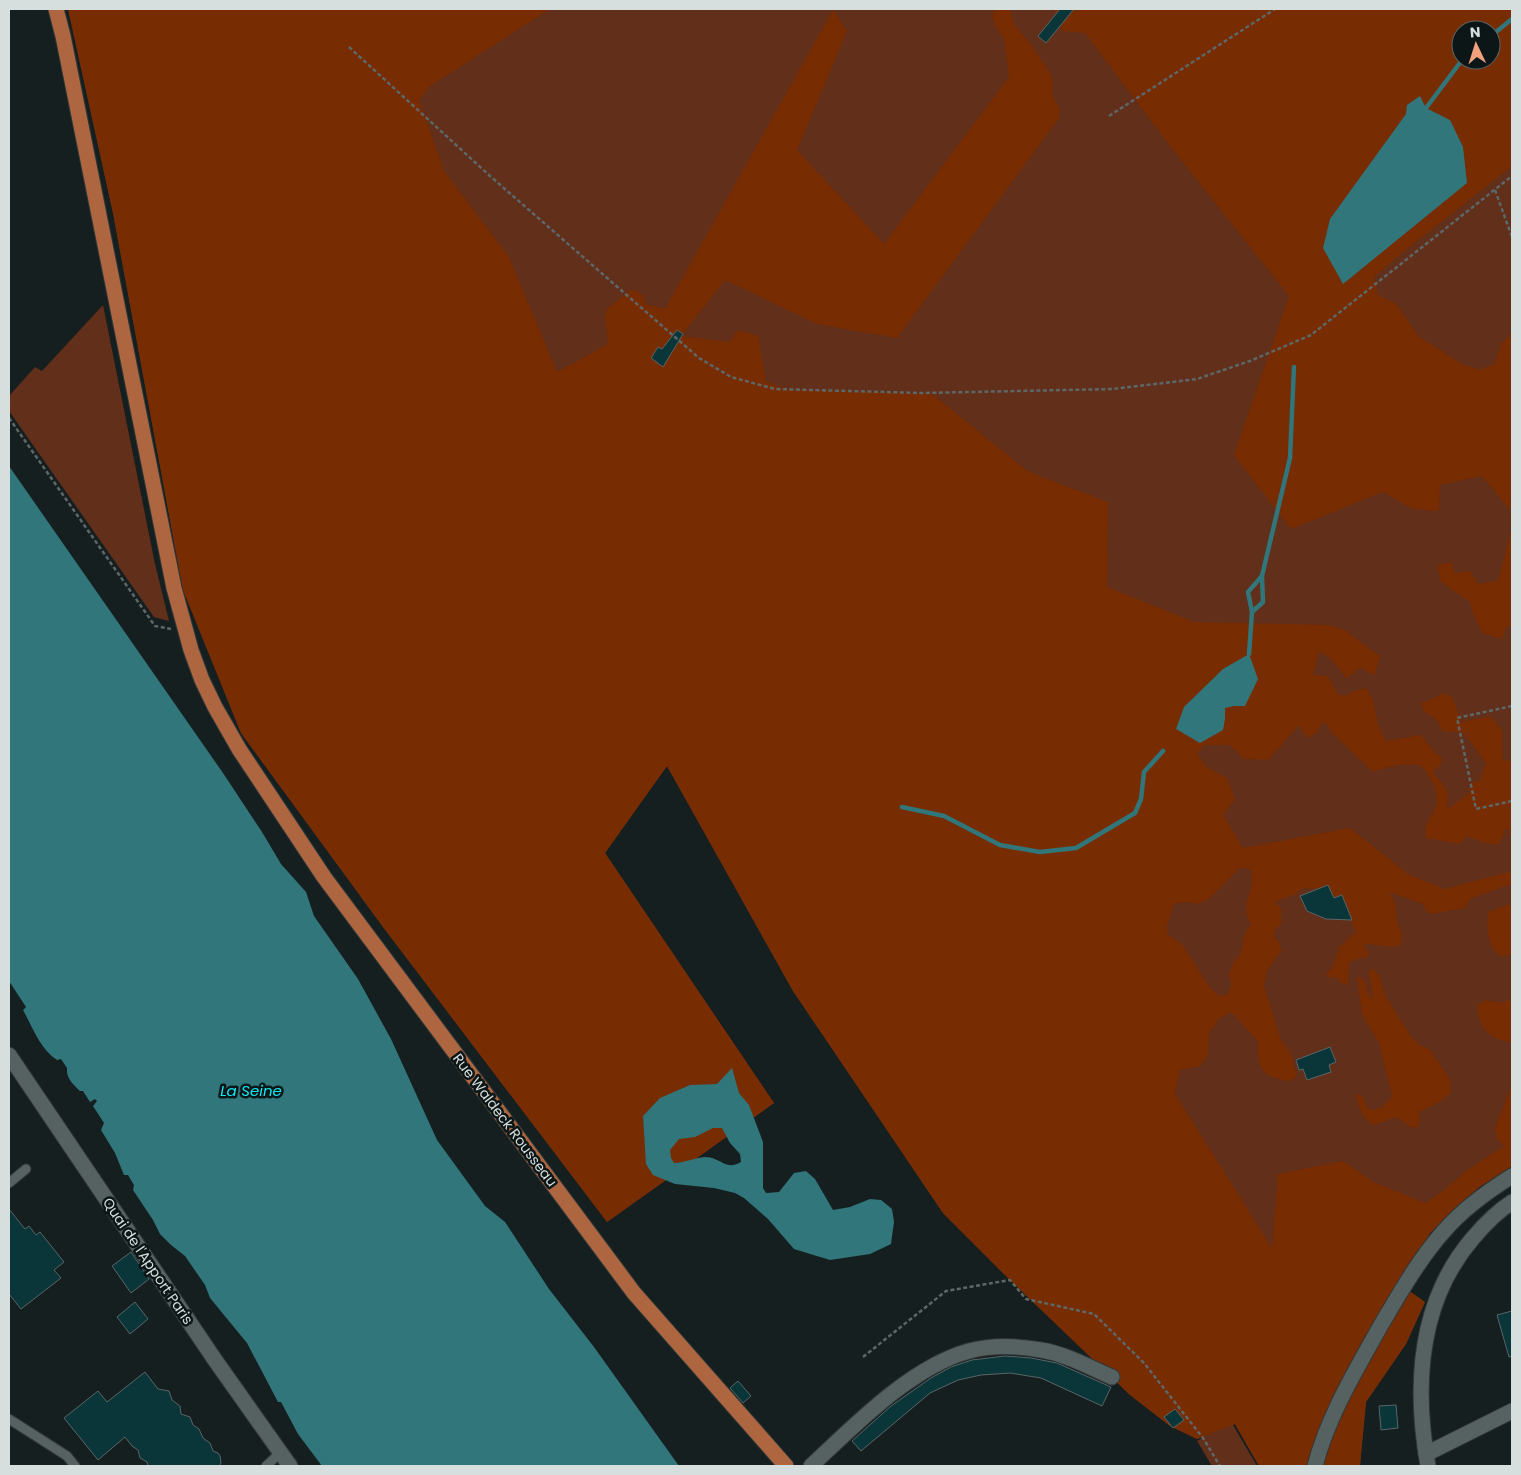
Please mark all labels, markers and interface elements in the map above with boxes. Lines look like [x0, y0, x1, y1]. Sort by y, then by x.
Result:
north arrow [1451, 20, 1501, 70]
text: N [1469, 22, 1481, 42]
street label: Rue Waldeck Rousseau [448, 1049, 562, 1191]
water label: La Seine [220, 1080, 282, 1101]
street label: Quai de l'Apport Paris [98, 1194, 198, 1328]

